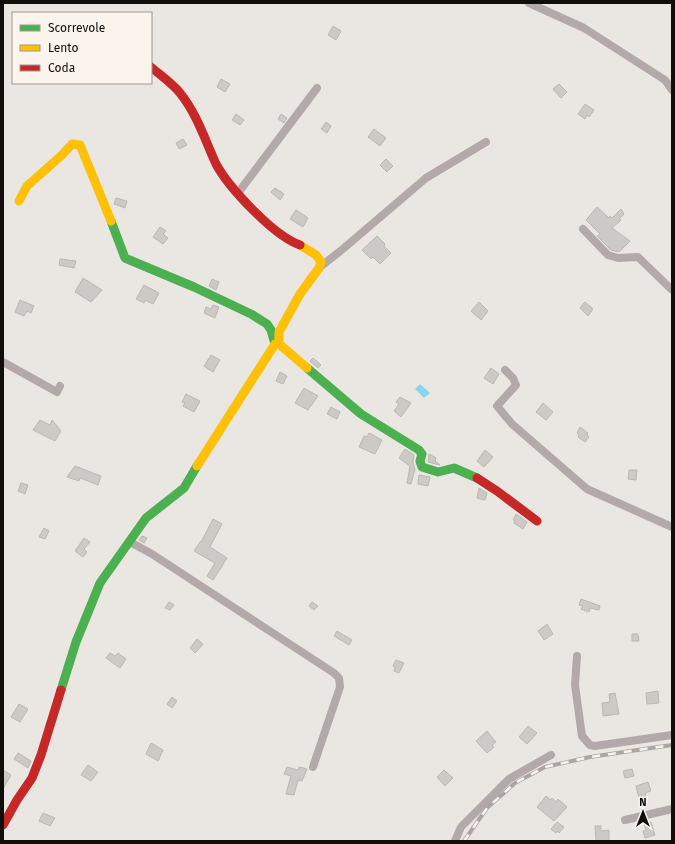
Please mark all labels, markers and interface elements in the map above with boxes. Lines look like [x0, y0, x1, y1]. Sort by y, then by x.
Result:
legend [12, 12, 152, 84]
text: Scorrevole [48, 21, 105, 35]
text: Lento [48, 41, 78, 55]
text: Coda [48, 61, 75, 75]
north arrow [623, 792, 663, 832]
text: N [639, 796, 647, 809]

